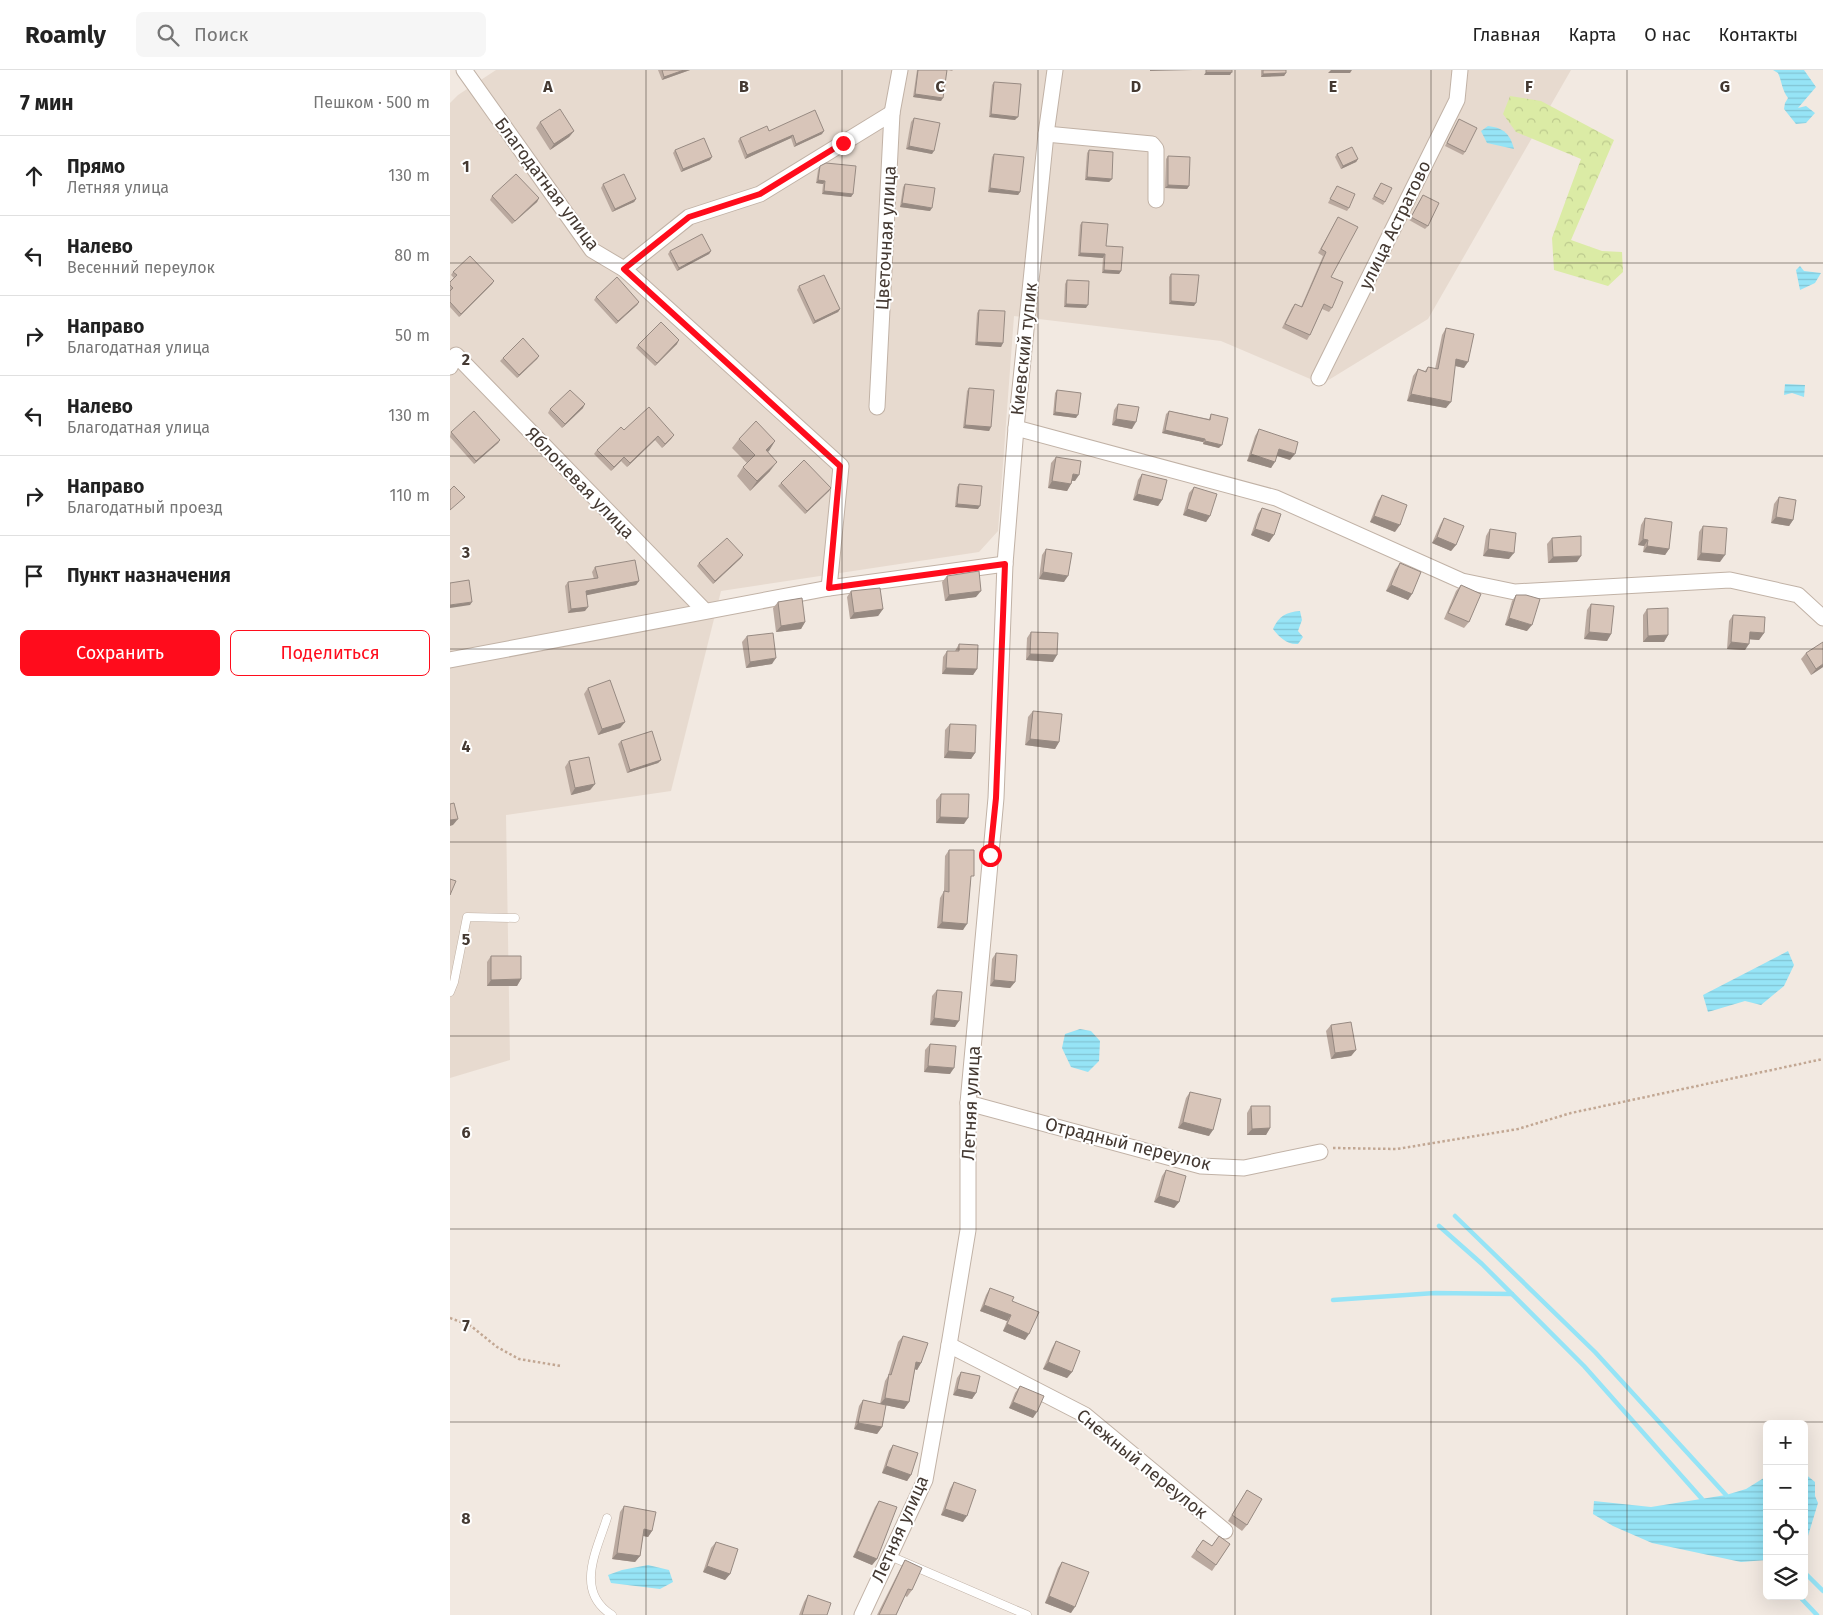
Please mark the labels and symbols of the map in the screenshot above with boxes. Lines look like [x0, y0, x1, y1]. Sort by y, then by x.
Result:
text: A [542, 77, 553, 96]
text: B [739, 77, 749, 96]
text: C [935, 77, 945, 96]
text: D [1131, 77, 1141, 96]
text: E [1329, 77, 1337, 96]
text: F [1525, 77, 1533, 96]
text: G [1720, 77, 1730, 96]
street label: Благодатная улица [490, 113, 604, 255]
route end [832, 132, 855, 155]
text: 1 [462, 157, 470, 176]
street label: улица Астратово [1354, 157, 1436, 293]
street label: Цветочная улица [871, 165, 901, 311]
street label: Киевский тупик [1006, 281, 1042, 416]
text: 2 [462, 350, 470, 369]
street label: Яблоневая улица [521, 422, 639, 544]
text: 3 [461, 543, 470, 562]
text: 4 [461, 737, 471, 756]
route start [979, 844, 1002, 867]
text: 5 [462, 930, 471, 949]
street label: Летняя улица [957, 1045, 985, 1161]
street label: Отрадный переулок [1043, 1113, 1214, 1175]
text: 6 [461, 1123, 471, 1142]
text: 7 [462, 1316, 470, 1335]
street label: Снежный переулок [1072, 1404, 1212, 1524]
street label: Летняя улица [867, 1472, 933, 1586]
text: 8 [461, 1509, 471, 1528]

